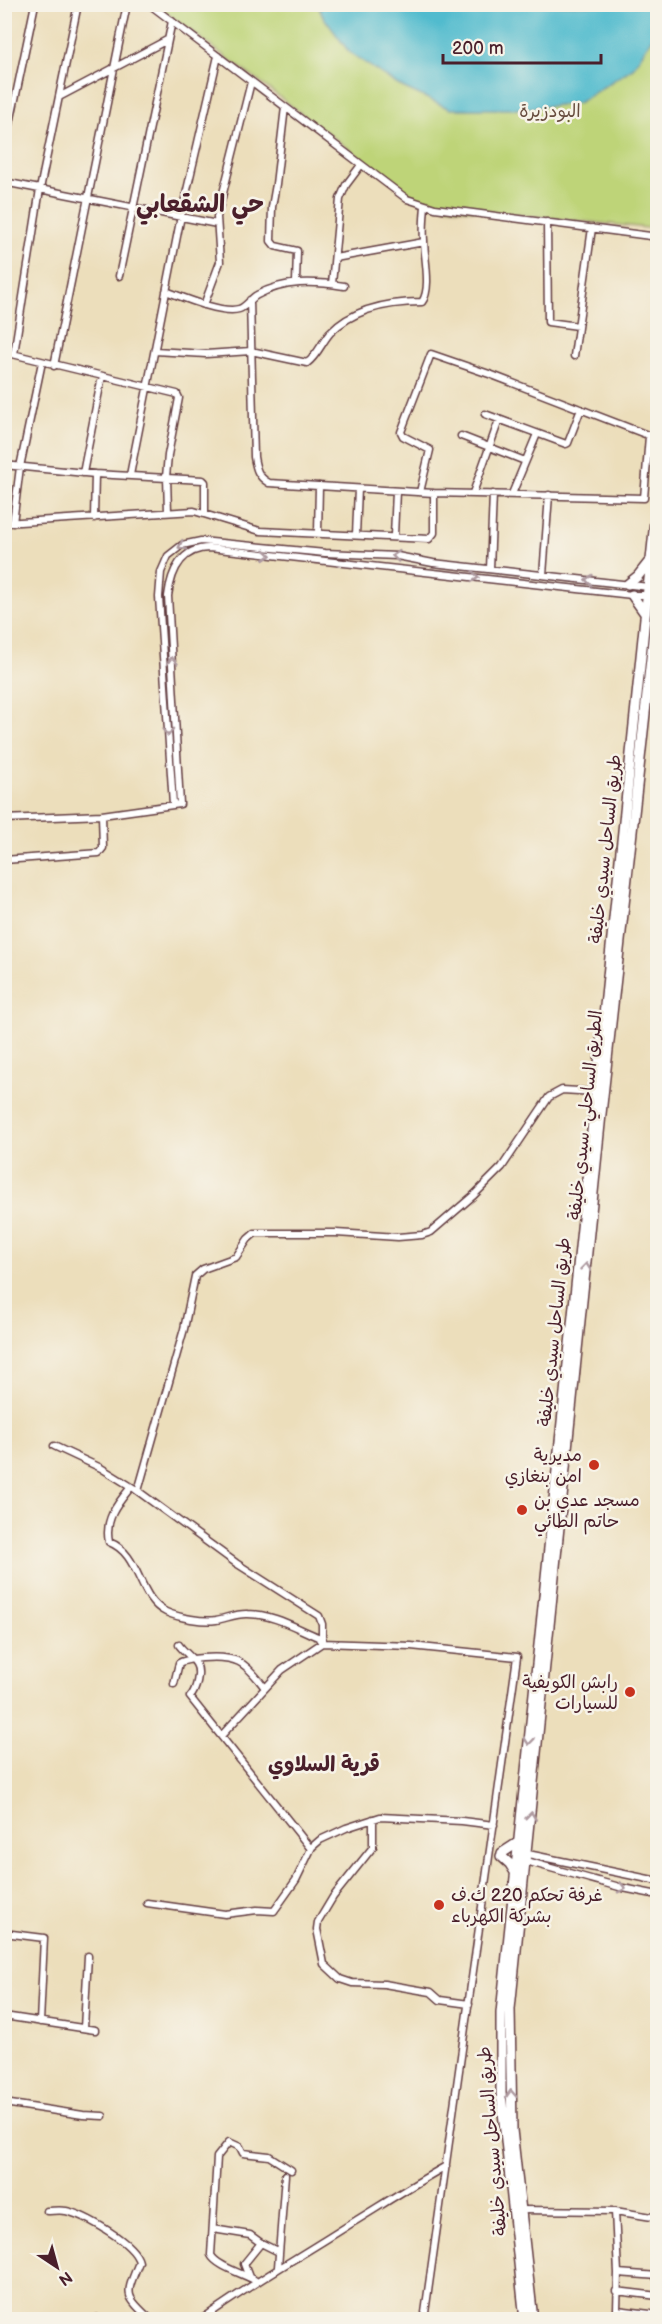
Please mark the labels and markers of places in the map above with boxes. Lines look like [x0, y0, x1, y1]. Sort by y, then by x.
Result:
place label: مديرية امن بنغازي [505, 1445, 582, 1489]
marker: مديرية امن بنغازي [587, 1458, 601, 1472]
place label: مسجد عدي بن حاتم الطائي [534, 1490, 640, 1537]
marker: مسجد عدي بن حاتم الطائي [515, 1503, 529, 1517]
place label: رابش الكويفية للسيارات [522, 1672, 618, 1714]
marker: رابش الكويفية للسيارات [623, 1685, 637, 1699]
place label: غرفة تحكم 220 ك.ف بشركة الكهرباء [451, 1885, 603, 1927]
marker: غرفة تحكم 220 ك.ف بشركة الكهرباء [432, 1898, 446, 1912]

